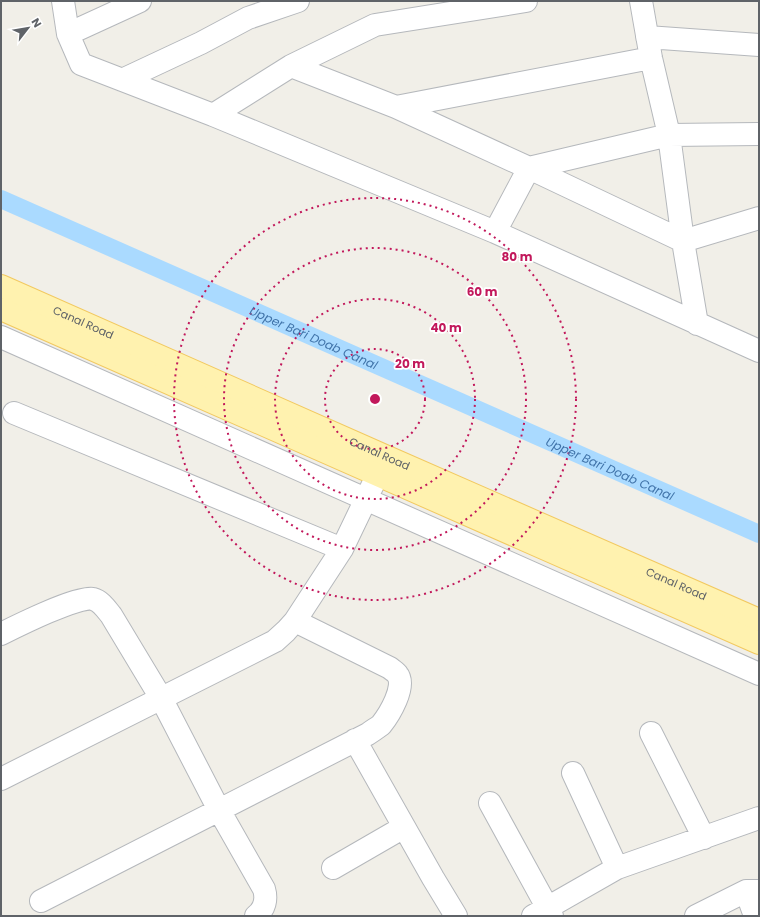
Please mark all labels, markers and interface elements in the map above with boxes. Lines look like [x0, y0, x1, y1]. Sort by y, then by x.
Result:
north arrow [8, 8, 48, 48]
text: N [28, 15, 46, 31]
text: 80 m [502, 248, 533, 265]
text: 60 m [467, 283, 498, 300]
water label: Upper Bari Doab Canal [247, 301, 381, 373]
street label: Canal Road [50, 302, 116, 343]
text: 40 m [430, 319, 462, 336]
text: 20 m [395, 355, 425, 372]
centre of rings [368, 392, 382, 406]
water label: Upper Bari Doab Canal [543, 432, 677, 504]
street label: Canal Road [347, 433, 412, 474]
street label: Canal Road [643, 563, 709, 604]

